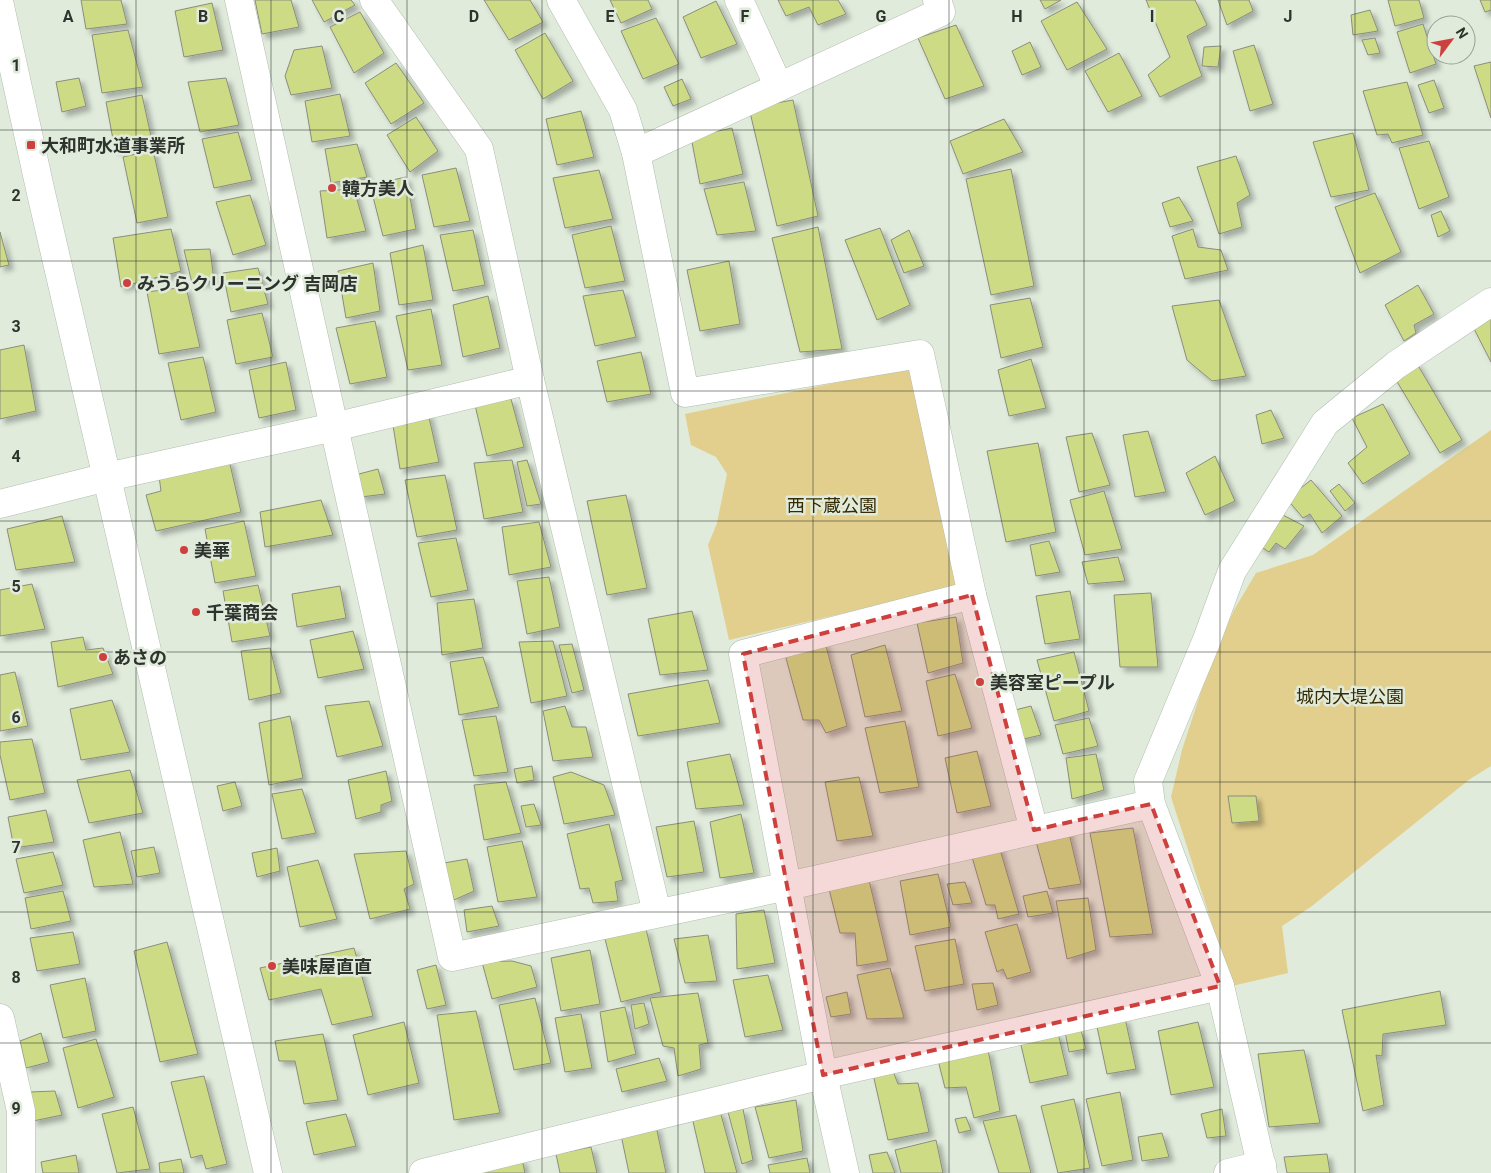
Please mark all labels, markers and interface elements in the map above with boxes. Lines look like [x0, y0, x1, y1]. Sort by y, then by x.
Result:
text: A [63, 7, 74, 26]
text: B [198, 7, 208, 26]
text: C [334, 7, 344, 26]
text: D [469, 7, 479, 26]
text: E [606, 7, 615, 26]
text: F [741, 7, 750, 26]
text: G [876, 7, 887, 26]
text: H [1011, 7, 1023, 26]
text: I [1150, 7, 1154, 26]
text: J [1284, 7, 1292, 26]
north arrow [1426, 15, 1476, 65]
text: N [1453, 25, 1471, 42]
text: 1 [11, 56, 21, 75]
place label: 大和町水道事業所 [41, 135, 185, 156]
marker: 大和町水道事業所 [25, 139, 37, 151]
place label: 韓方美人 [342, 178, 414, 199]
marker: 韓方美人 [326, 182, 338, 194]
text: 2 [11, 186, 21, 205]
place label: みうらクリーニング 吉岡店 [137, 273, 357, 294]
marker: みうらクリーニング 吉岡店 [121, 277, 133, 289]
text: 3 [11, 317, 21, 336]
text: 4 [11, 447, 21, 466]
park label: 西下蔵公園 [787, 495, 877, 516]
place label: 美華 [194, 540, 230, 561]
marker: 美華 [178, 544, 190, 556]
text: 5 [11, 577, 21, 596]
place label: 千葉商会 [206, 602, 278, 623]
marker: 千葉商会 [190, 606, 202, 618]
place label: あさの [113, 647, 167, 668]
marker: あさの [97, 651, 109, 663]
place label: 美容室ピープル [990, 672, 1115, 693]
marker: 美容室ピープル [974, 676, 986, 688]
park label: 城内大堤公園 [1296, 686, 1404, 707]
text: 6 [11, 708, 21, 727]
text: 7 [11, 838, 21, 857]
place label: 美味屋直直 [282, 956, 372, 977]
marker: 美味屋直直 [266, 960, 278, 972]
text: 8 [11, 968, 21, 987]
text: 9 [11, 1099, 21, 1118]

